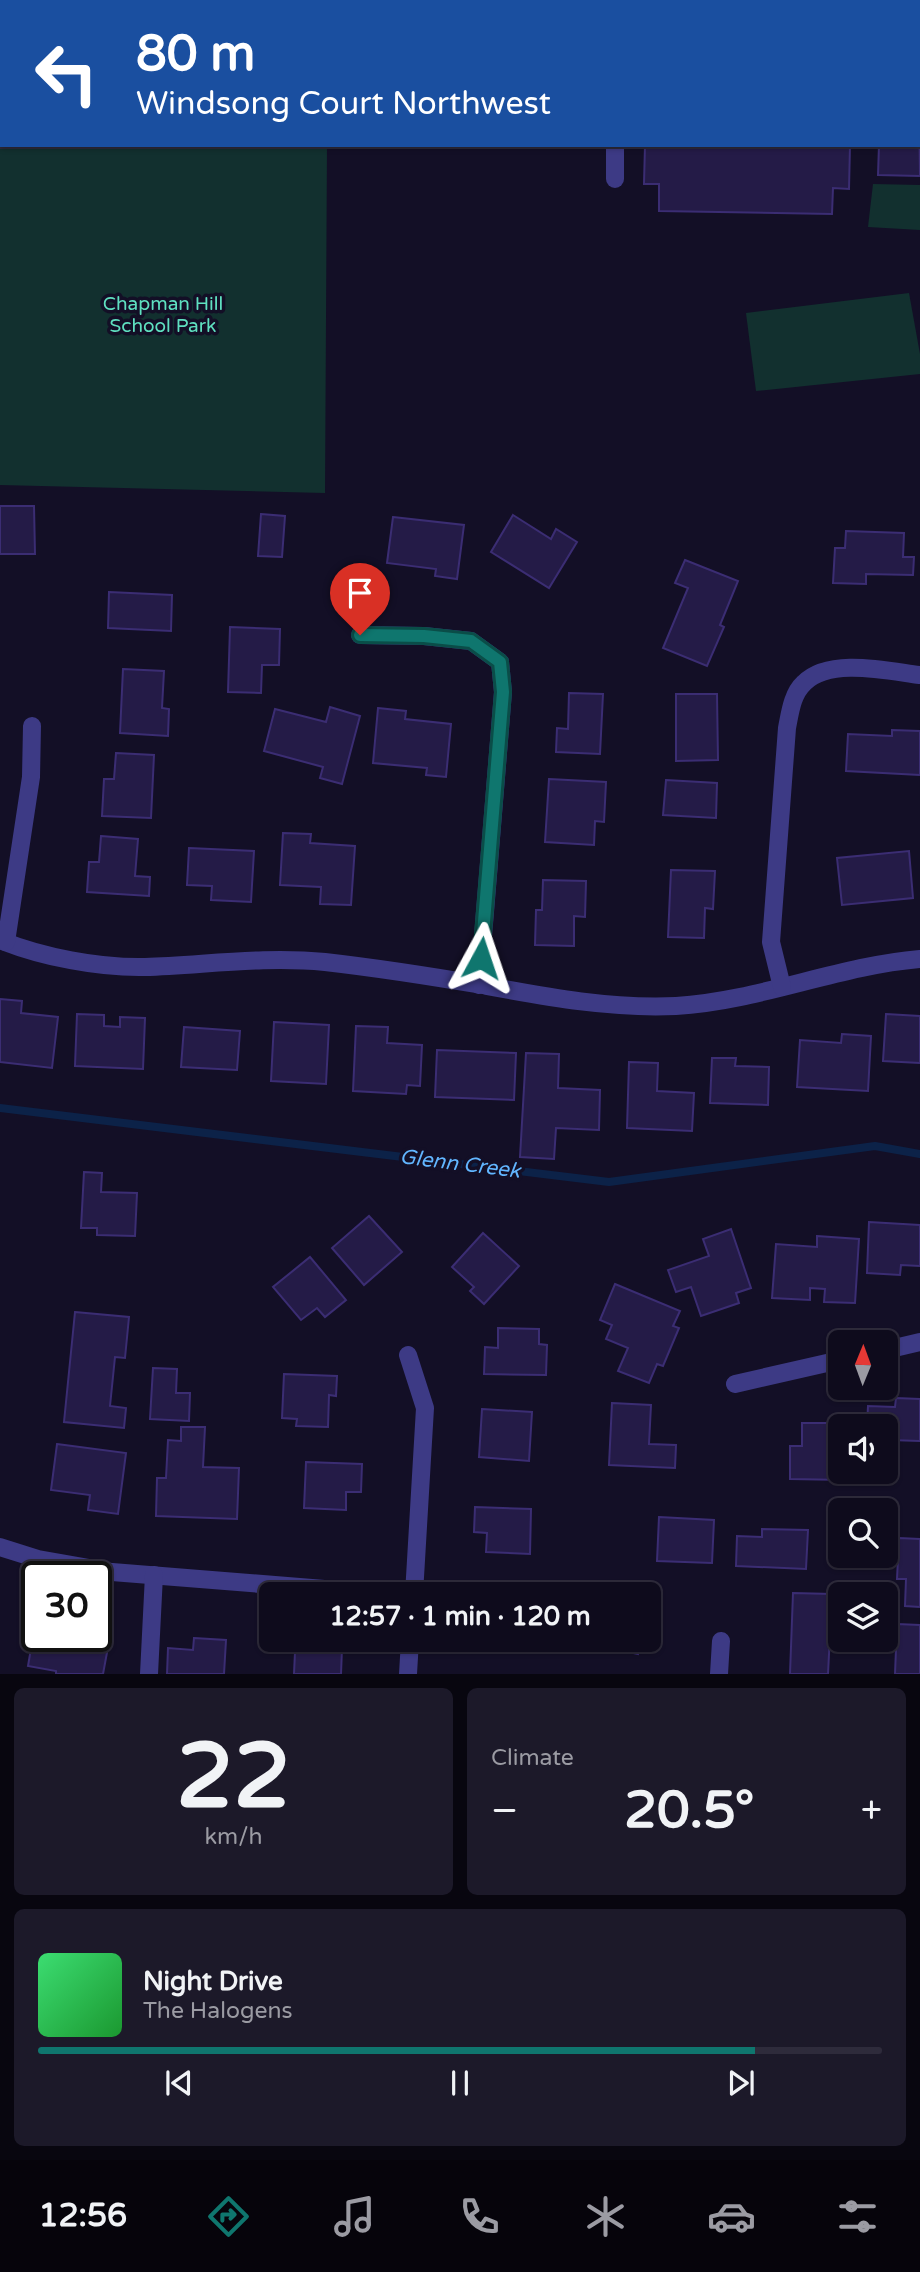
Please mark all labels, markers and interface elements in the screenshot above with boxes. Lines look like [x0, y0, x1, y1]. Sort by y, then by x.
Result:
text: 80 m [136, 25, 255, 84]
icon: left [21, 28, 112, 119]
text: Windsong Court Northwest [136, 85, 551, 123]
park label: Chapman Hill School Park [103, 293, 223, 337]
pin [330, 563, 390, 635]
icon: arrive [341, 574, 379, 612]
position arrow [444, 921, 518, 995]
water label: Glenn Creek [398, 1144, 523, 1184]
north arrow [828, 1330, 898, 1400]
map controls [828, 1330, 898, 1652]
button: sound [828, 1414, 898, 1484]
button: search [828, 1498, 898, 1568]
speed limit sign: 30 [21, 1561, 112, 1652]
button: layers [828, 1582, 898, 1652]
text: 12:57 · 1 min · 120 m [329, 1601, 591, 1632]
text: 22 [176, 1722, 291, 1832]
text: Climate [491, 1744, 574, 1772]
text: 20.5° [624, 1779, 754, 1842]
text: − [491, 1788, 518, 1834]
text: + [861, 1788, 882, 1834]
text: km/h [205, 1823, 262, 1851]
text: Night Drive [143, 1966, 283, 1997]
text: The Halogens [143, 1997, 292, 2025]
icon: previous [160, 2064, 198, 2102]
icon: pause [441, 2064, 479, 2102]
icon: next [722, 2064, 760, 2102]
icon: directions [204, 2192, 253, 2241]
icon: music [330, 2192, 379, 2241]
icon: phone [455, 2192, 504, 2241]
icon: climate [581, 2192, 630, 2241]
icon: car [707, 2192, 756, 2241]
icon: filters [833, 2192, 882, 2241]
text: 12:56 [38, 2197, 127, 2235]

